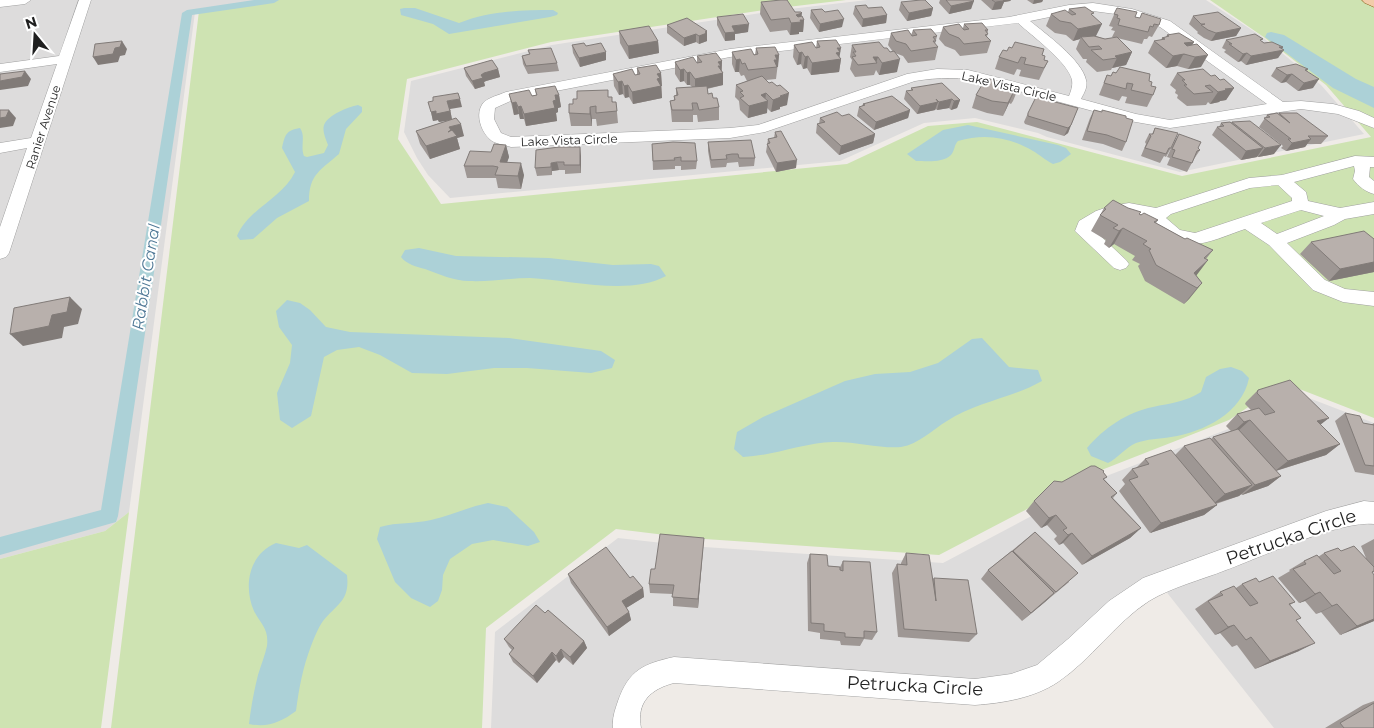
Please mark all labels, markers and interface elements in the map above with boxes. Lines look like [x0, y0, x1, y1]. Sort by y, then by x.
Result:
north arrow [10, 10, 60, 60]
text: N [23, 12, 39, 33]
street label: Lake Vista Circle [960, 68, 1058, 104]
street label: Ranier Avenue [22, 83, 64, 171]
street label: Lake Vista Circle [520, 131, 618, 149]
water label: Rabbit Canal [128, 222, 164, 331]
street label: Petrucka Circle [1223, 504, 1359, 570]
street label: Petrucka Circle [846, 671, 984, 701]

